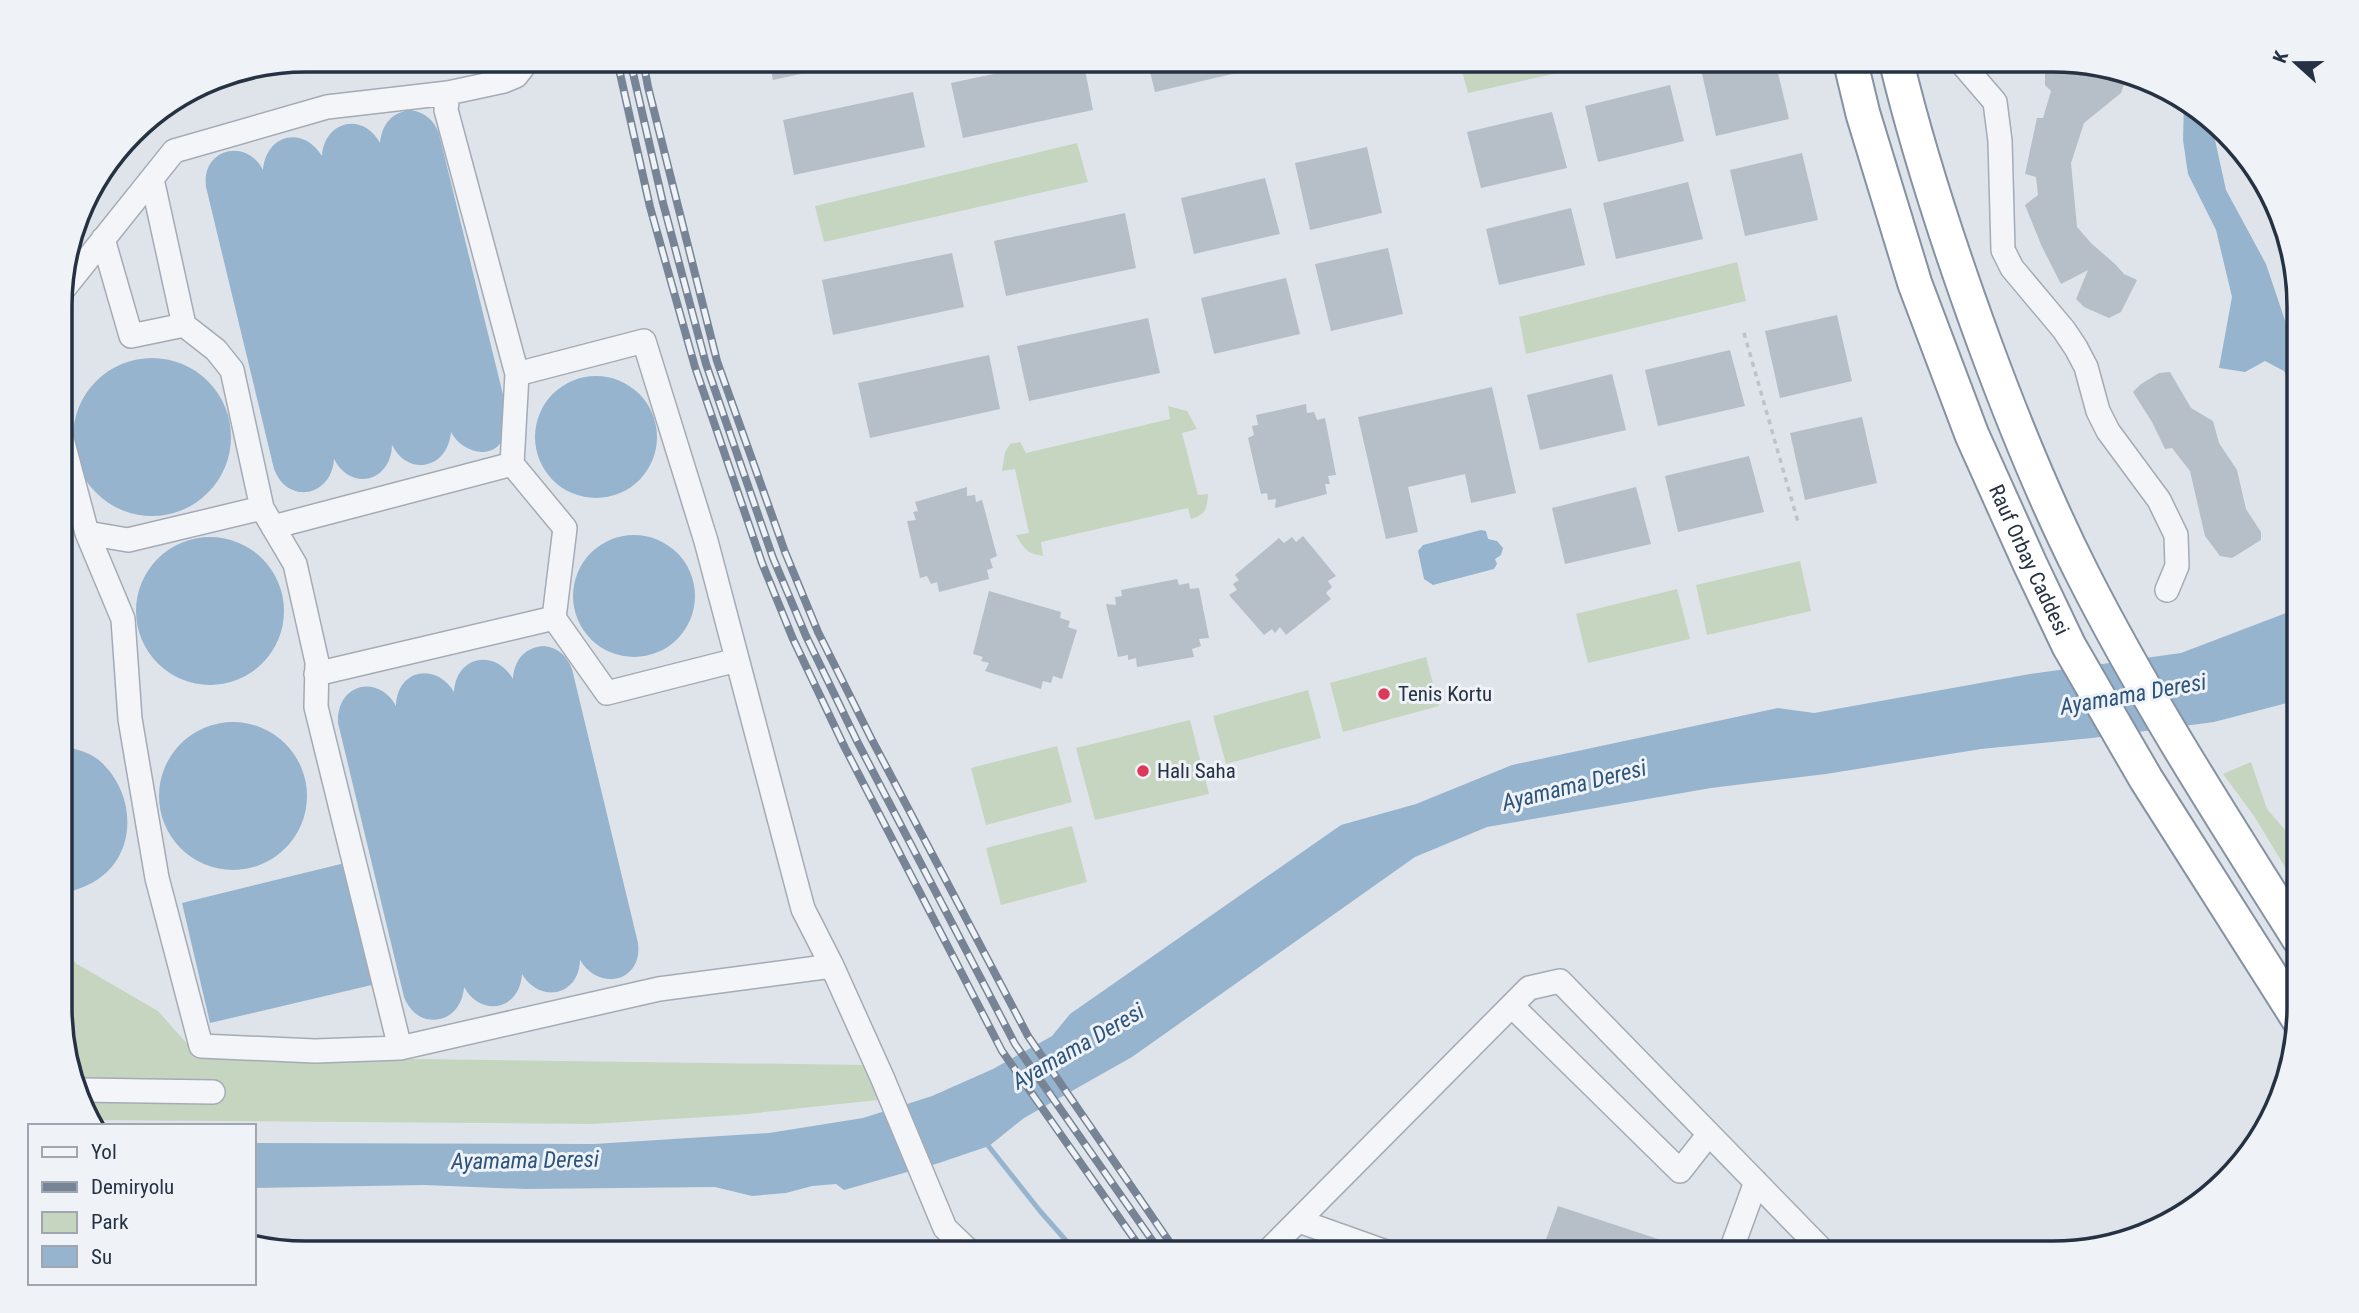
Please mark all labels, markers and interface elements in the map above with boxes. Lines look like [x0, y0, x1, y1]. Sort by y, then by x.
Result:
north arrow [2261, 28, 2331, 98]
text: K [2268, 48, 2293, 66]
street label: Rauf Orbay Caddesi [1984, 481, 2074, 639]
water label: Ayamama Deresi [2057, 668, 2209, 721]
place label: Tenis Kortu [1398, 682, 1492, 706]
marker: Tenis Kortu [1376, 686, 1392, 702]
water label: Ayamama Deresi [1498, 754, 1650, 817]
place label: Halı Saha [1157, 759, 1236, 783]
marker: Halı Saha [1135, 763, 1151, 779]
water label: Ayamama Deresi [1007, 997, 1150, 1096]
legend [28, 1124, 256, 1285]
text: Yol [91, 1140, 117, 1164]
water label: Ayamama Deresi [450, 1146, 600, 1175]
text: Demiryolu [91, 1175, 174, 1199]
text: Park [91, 1210, 129, 1234]
text: Su [91, 1245, 112, 1269]

